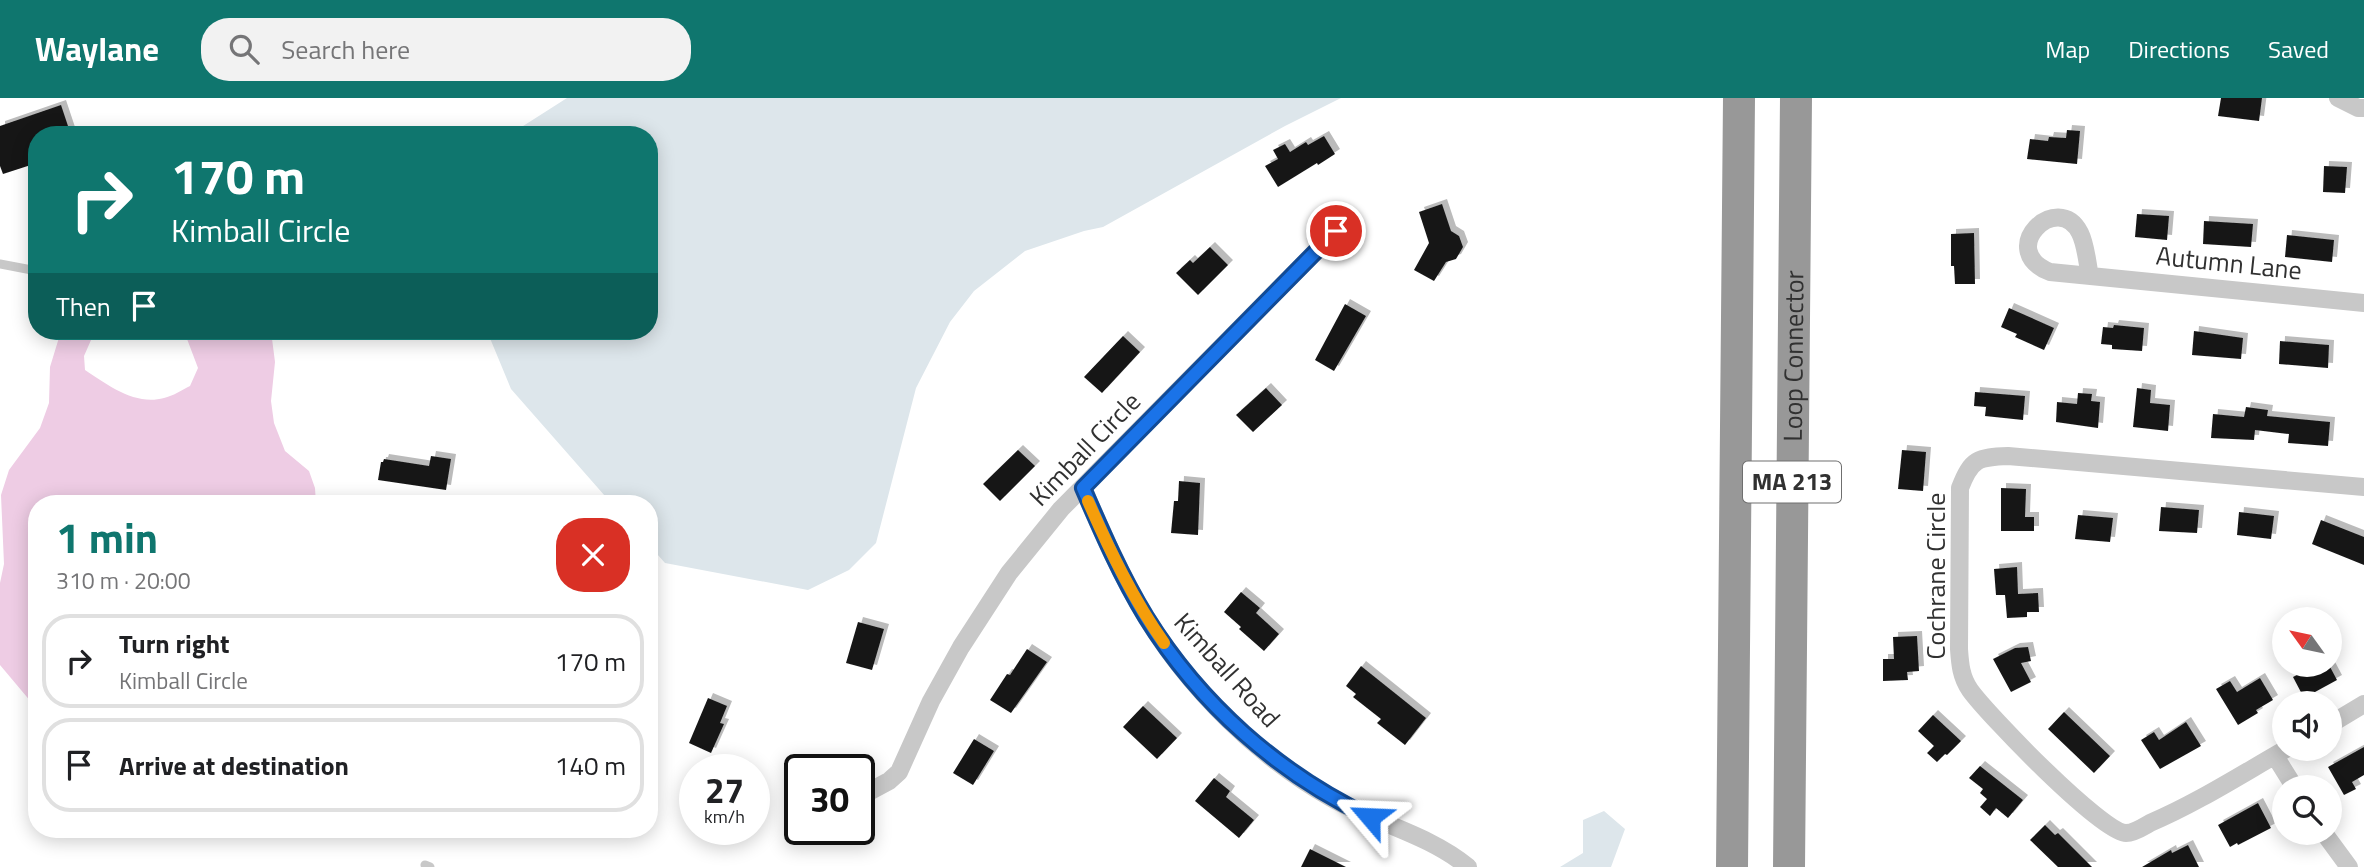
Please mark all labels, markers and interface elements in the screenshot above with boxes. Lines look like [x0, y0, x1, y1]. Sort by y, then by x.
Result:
search box [201, 18, 691, 81]
text: Waylane [35, 24, 159, 74]
icon: search [225, 30, 263, 68]
text: Search here [281, 30, 410, 69]
text: Map [2045, 31, 2090, 67]
text: Directions [2128, 31, 2230, 67]
text: Saved [2268, 31, 2329, 67]
text: 170 m [171, 138, 305, 213]
icon: right [56, 154, 147, 245]
pin [1306, 201, 1366, 261]
text: Kimball Circle [171, 206, 350, 254]
icon: arrive [1317, 212, 1355, 250]
street label: Autumn Lane [2154, 235, 2304, 290]
street label: Loop Connector [1773, 270, 1813, 442]
text: Then [56, 287, 111, 326]
icon: arrive [125, 287, 163, 325]
street label: Kimball Circle [1020, 383, 1149, 515]
road number: MA 213 [1743, 461, 1841, 502]
street label: Cochrane Circle [1916, 493, 1955, 659]
text: 1 min [56, 505, 158, 569]
button: close [556, 518, 630, 592]
text: 310 m · 20:00 [56, 563, 191, 598]
street label: Kimball Road [1165, 603, 1290, 736]
north arrow [2272, 607, 2342, 677]
map controls [2272, 607, 2342, 845]
text: Turn right [119, 624, 230, 663]
icon: right [60, 642, 98, 680]
text: 170 m [555, 642, 626, 681]
text: Kimball Circle [119, 663, 248, 698]
button: sound [2272, 691, 2342, 761]
icon: arrive [60, 746, 98, 784]
text: Arrive at destination [119, 746, 349, 785]
text: 140 m [555, 746, 626, 785]
speed limit sign: 30 [784, 754, 875, 845]
text: 27 [705, 763, 744, 817]
button: search [2272, 775, 2342, 845]
position arrow [1333, 780, 1407, 854]
text: km/h [704, 803, 745, 830]

